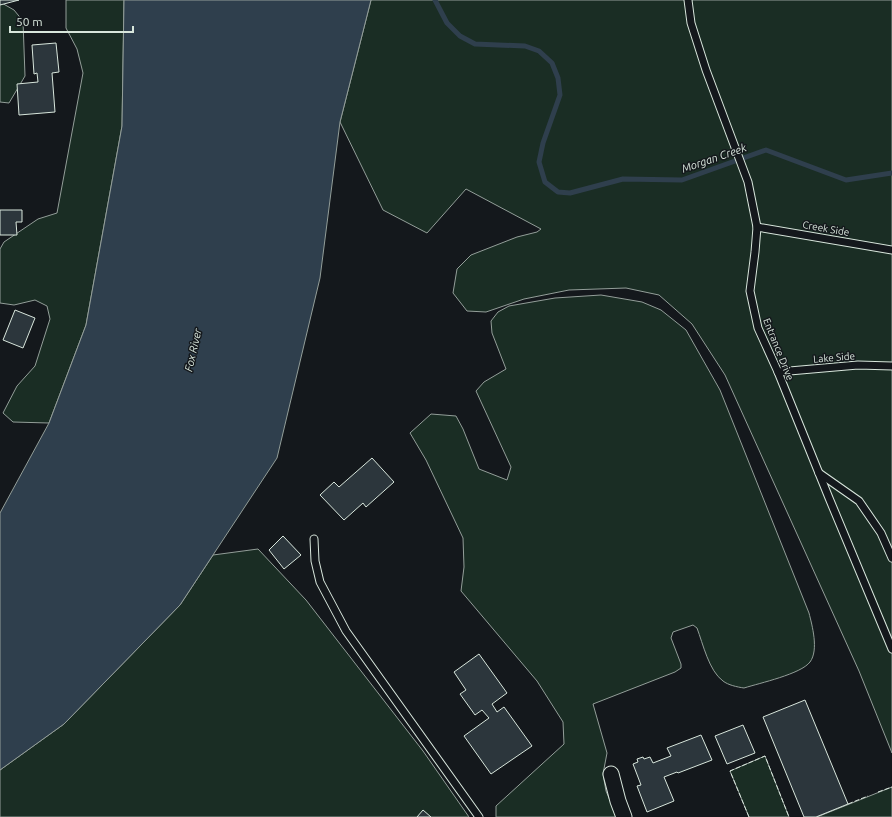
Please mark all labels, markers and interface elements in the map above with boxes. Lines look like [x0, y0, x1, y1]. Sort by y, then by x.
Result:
scale bar [10, 8, 133, 34]
text: 50 m [16, 15, 43, 28]
water label: Morgan Creek [680, 141, 748, 175]
street label: Creek Side [802, 219, 850, 238]
street label: Entrance Drive [761, 317, 796, 382]
water label: Fox River [182, 327, 204, 373]
street label: Lake Side [813, 350, 855, 365]

